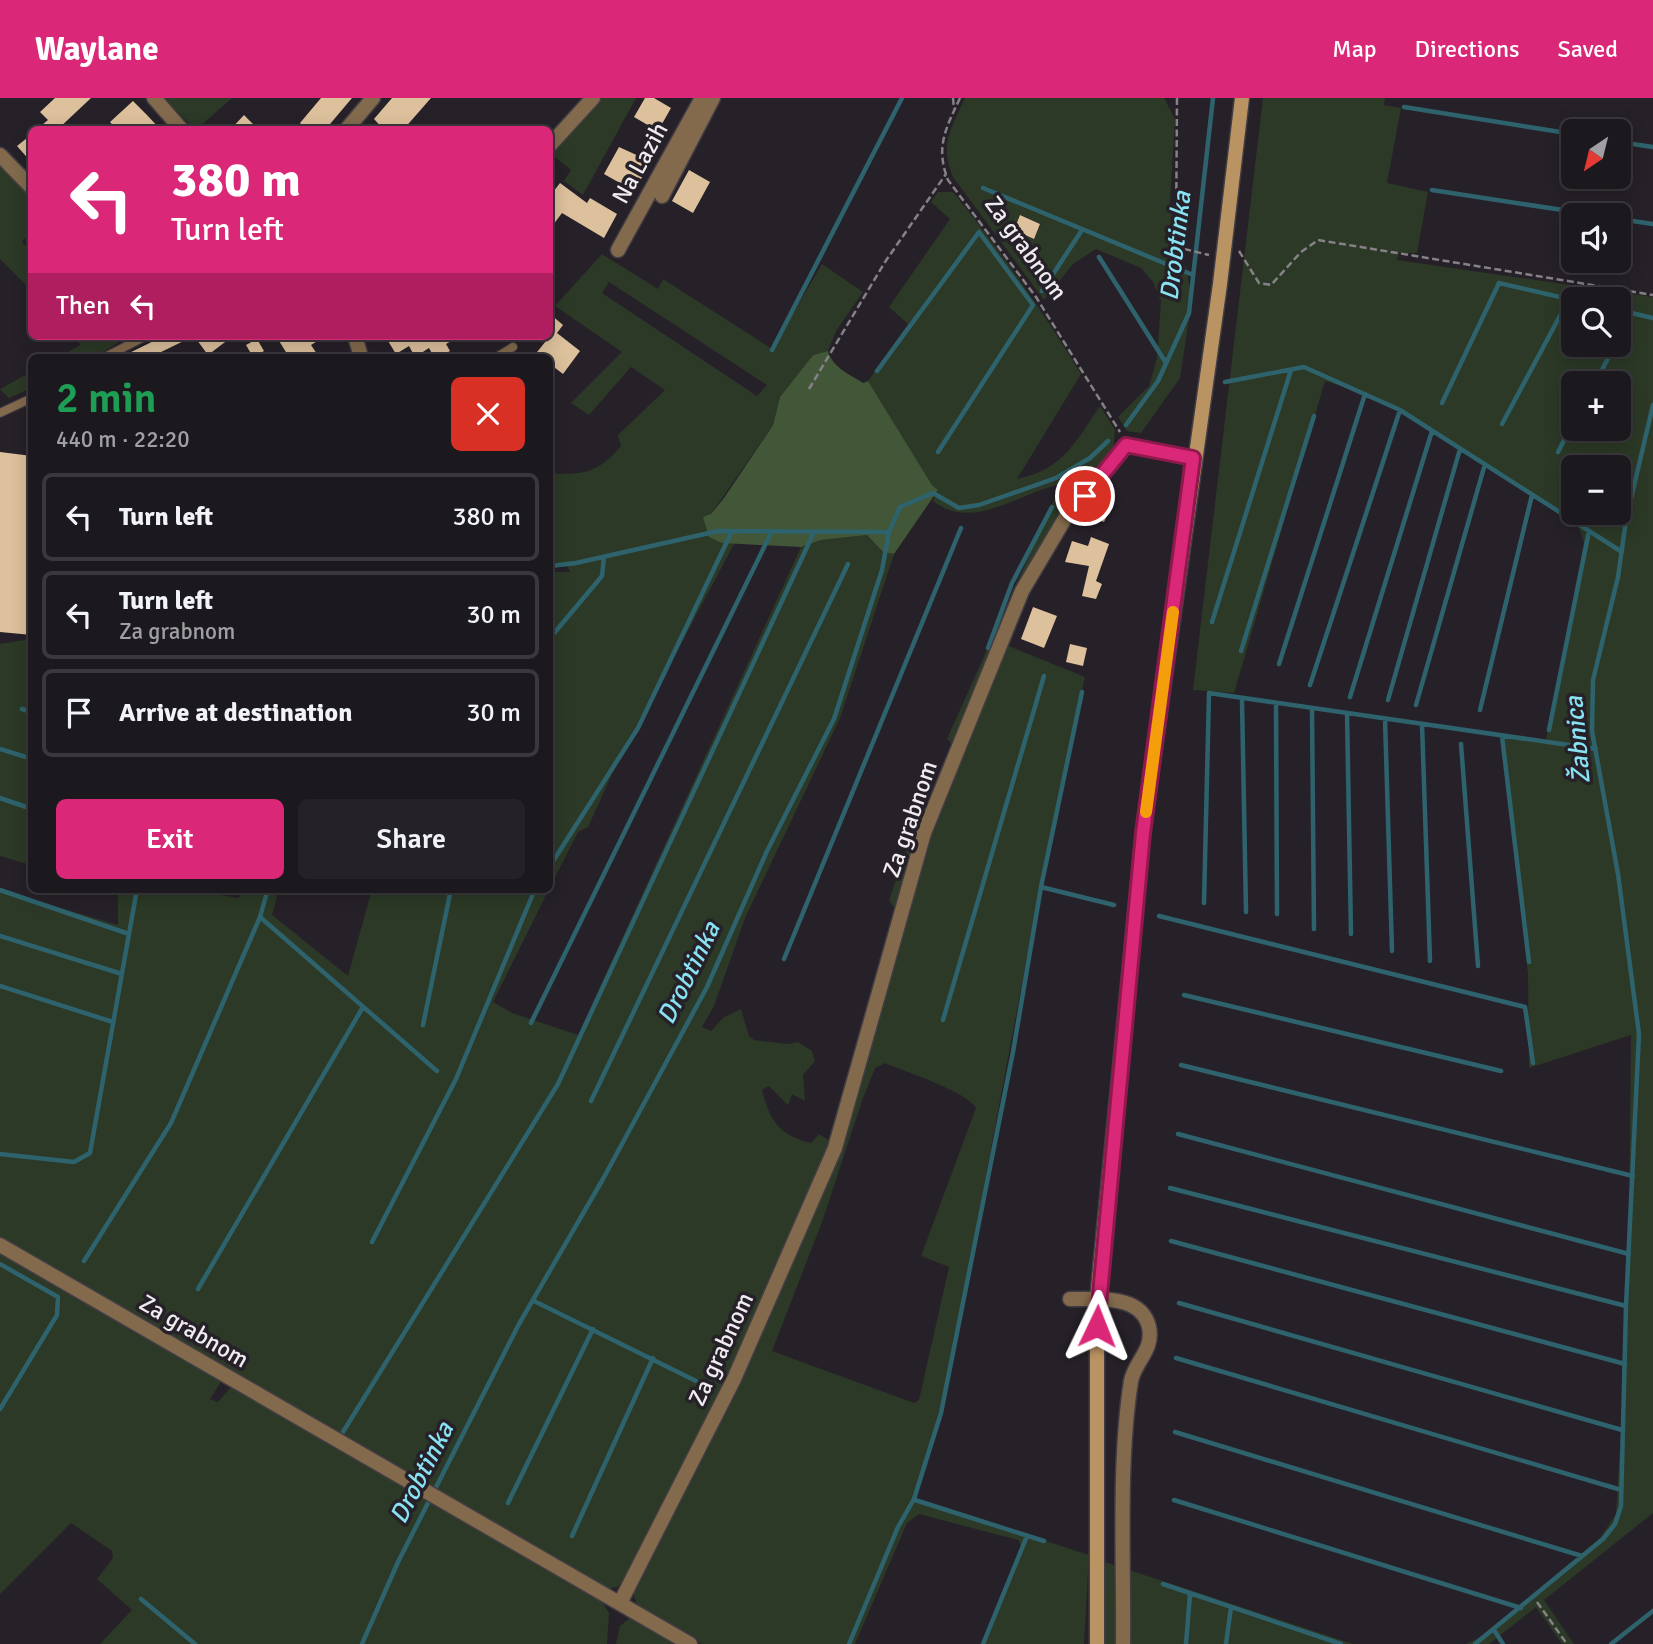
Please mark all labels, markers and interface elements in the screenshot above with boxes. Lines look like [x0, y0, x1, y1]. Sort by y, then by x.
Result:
text: Waylane [35, 29, 159, 70]
text: Map [1332, 34, 1377, 64]
text: Directions [1415, 34, 1520, 64]
text: Saved [1558, 34, 1618, 64]
street label: Na Lazih [605, 117, 675, 209]
north arrow [1561, 119, 1631, 189]
map controls [1561, 119, 1631, 525]
text: 380 m [171, 150, 301, 210]
icon: left [56, 154, 147, 245]
water label: Drobtinka [1153, 189, 1199, 303]
street label: Za grabnom [978, 190, 1074, 306]
button: sound [1561, 203, 1631, 273]
text: Turn left [171, 210, 284, 249]
icon: left [124, 287, 162, 325]
button: search [1561, 287, 1631, 357]
text: Then [56, 290, 110, 322]
button: + [1561, 371, 1631, 441]
text: 2 min [56, 373, 157, 424]
button: close [451, 377, 525, 451]
text: 440 m · 22:20 [56, 425, 190, 454]
button: − [1561, 455, 1631, 525]
pin [1055, 466, 1115, 526]
icon: arrive [1066, 477, 1104, 515]
icon: left [60, 498, 98, 536]
text: Turn left [119, 501, 213, 533]
text: 380 m [452, 501, 521, 533]
text: Turn left [119, 585, 213, 617]
icon: left [60, 596, 98, 634]
text: 30 m [466, 599, 521, 631]
text: Za grabnom [119, 617, 235, 646]
icon: arrive [60, 694, 98, 732]
water label: Žabnica [1558, 694, 1598, 785]
text: Arrive at destination [119, 697, 352, 729]
text: 30 m [466, 697, 521, 729]
street label: Za grabnom [876, 757, 944, 881]
button: Exit [56, 799, 284, 879]
button: Share [298, 799, 525, 879]
water label: Drobtinka [651, 916, 728, 1029]
street label: Za grabnom [134, 1288, 254, 1374]
street label: Za grabnom [682, 1288, 760, 1410]
position arrow [1060, 1289, 1134, 1363]
water label: Drobtinka [383, 1416, 462, 1529]

